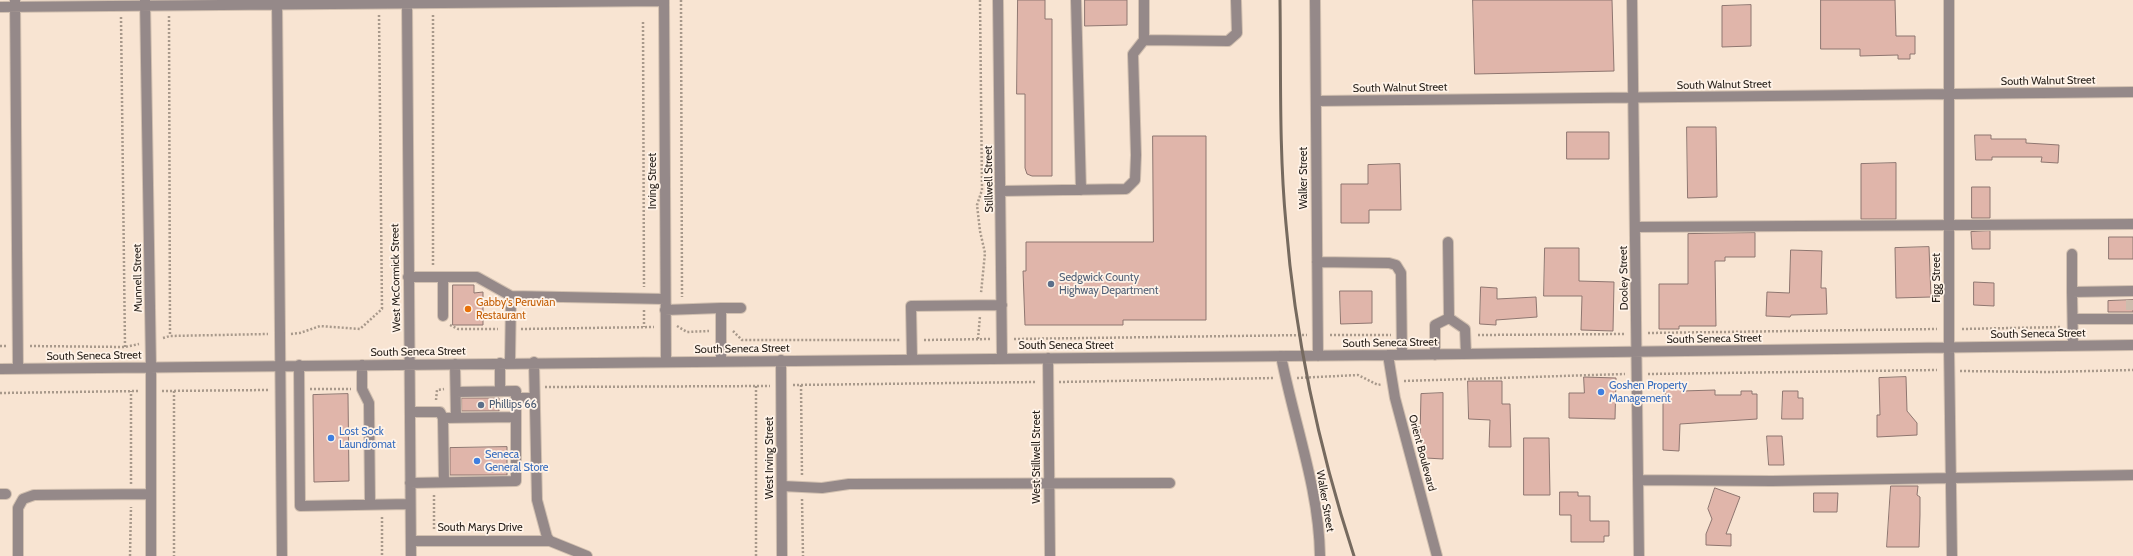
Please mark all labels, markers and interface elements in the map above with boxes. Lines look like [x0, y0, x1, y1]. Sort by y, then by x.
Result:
street label: South Walnut Street [2001, 74, 2095, 88]
street label: South Walnut Street [1677, 78, 1771, 92]
street label: South Walnut Street [1353, 81, 1447, 95]
street label: Stillwell Street [982, 145, 996, 213]
street label: Walker Street [1297, 147, 1311, 209]
street label: Irving Street [646, 153, 660, 209]
street label: West McCormick Street [388, 223, 404, 333]
street label: Munnell Street [131, 244, 145, 312]
street label: Dooley Street [1617, 246, 1631, 310]
street label: Figg Street [1930, 253, 1944, 303]
place label: Sedgwick County Highway Department [1059, 271, 1159, 297]
marker: Sedgwick County Highway Department [1046, 279, 1056, 289]
place label: Gabby's Peruvian Restaurant [476, 296, 555, 322]
marker: Gabby's Peruvian Restaurant [463, 304, 473, 314]
street label: South Seneca Street [1990, 327, 2086, 341]
street label: South Seneca Street [1666, 332, 1762, 346]
street label: South Seneca Street [1342, 336, 1438, 350]
street label: South Seneca Street [1018, 339, 1114, 353]
street label: South Seneca Street [694, 342, 790, 356]
street label: South Seneca Street [370, 345, 466, 359]
street label: South Seneca Street [46, 349, 142, 363]
place label: Goshen Property Management [1609, 379, 1687, 405]
marker: Goshen Property Management [1596, 387, 1606, 397]
place label: Phillips 66 [489, 398, 537, 412]
marker: Phillips 66 [476, 400, 486, 410]
street label: West Stillwell Street [1030, 410, 1044, 504]
street label: Orient Boulevard [1405, 413, 1439, 493]
street label: West Irving Street [763, 417, 777, 499]
place label: Lost Sock Laundromat [339, 425, 396, 451]
marker: Lost Sock Laundromat [326, 433, 336, 443]
place label: Seneca General Store [485, 448, 548, 474]
marker: Seneca General Store [472, 456, 482, 466]
street label: Walker Street [1313, 469, 1337, 533]
street label: South Marys Drive [437, 521, 523, 535]

